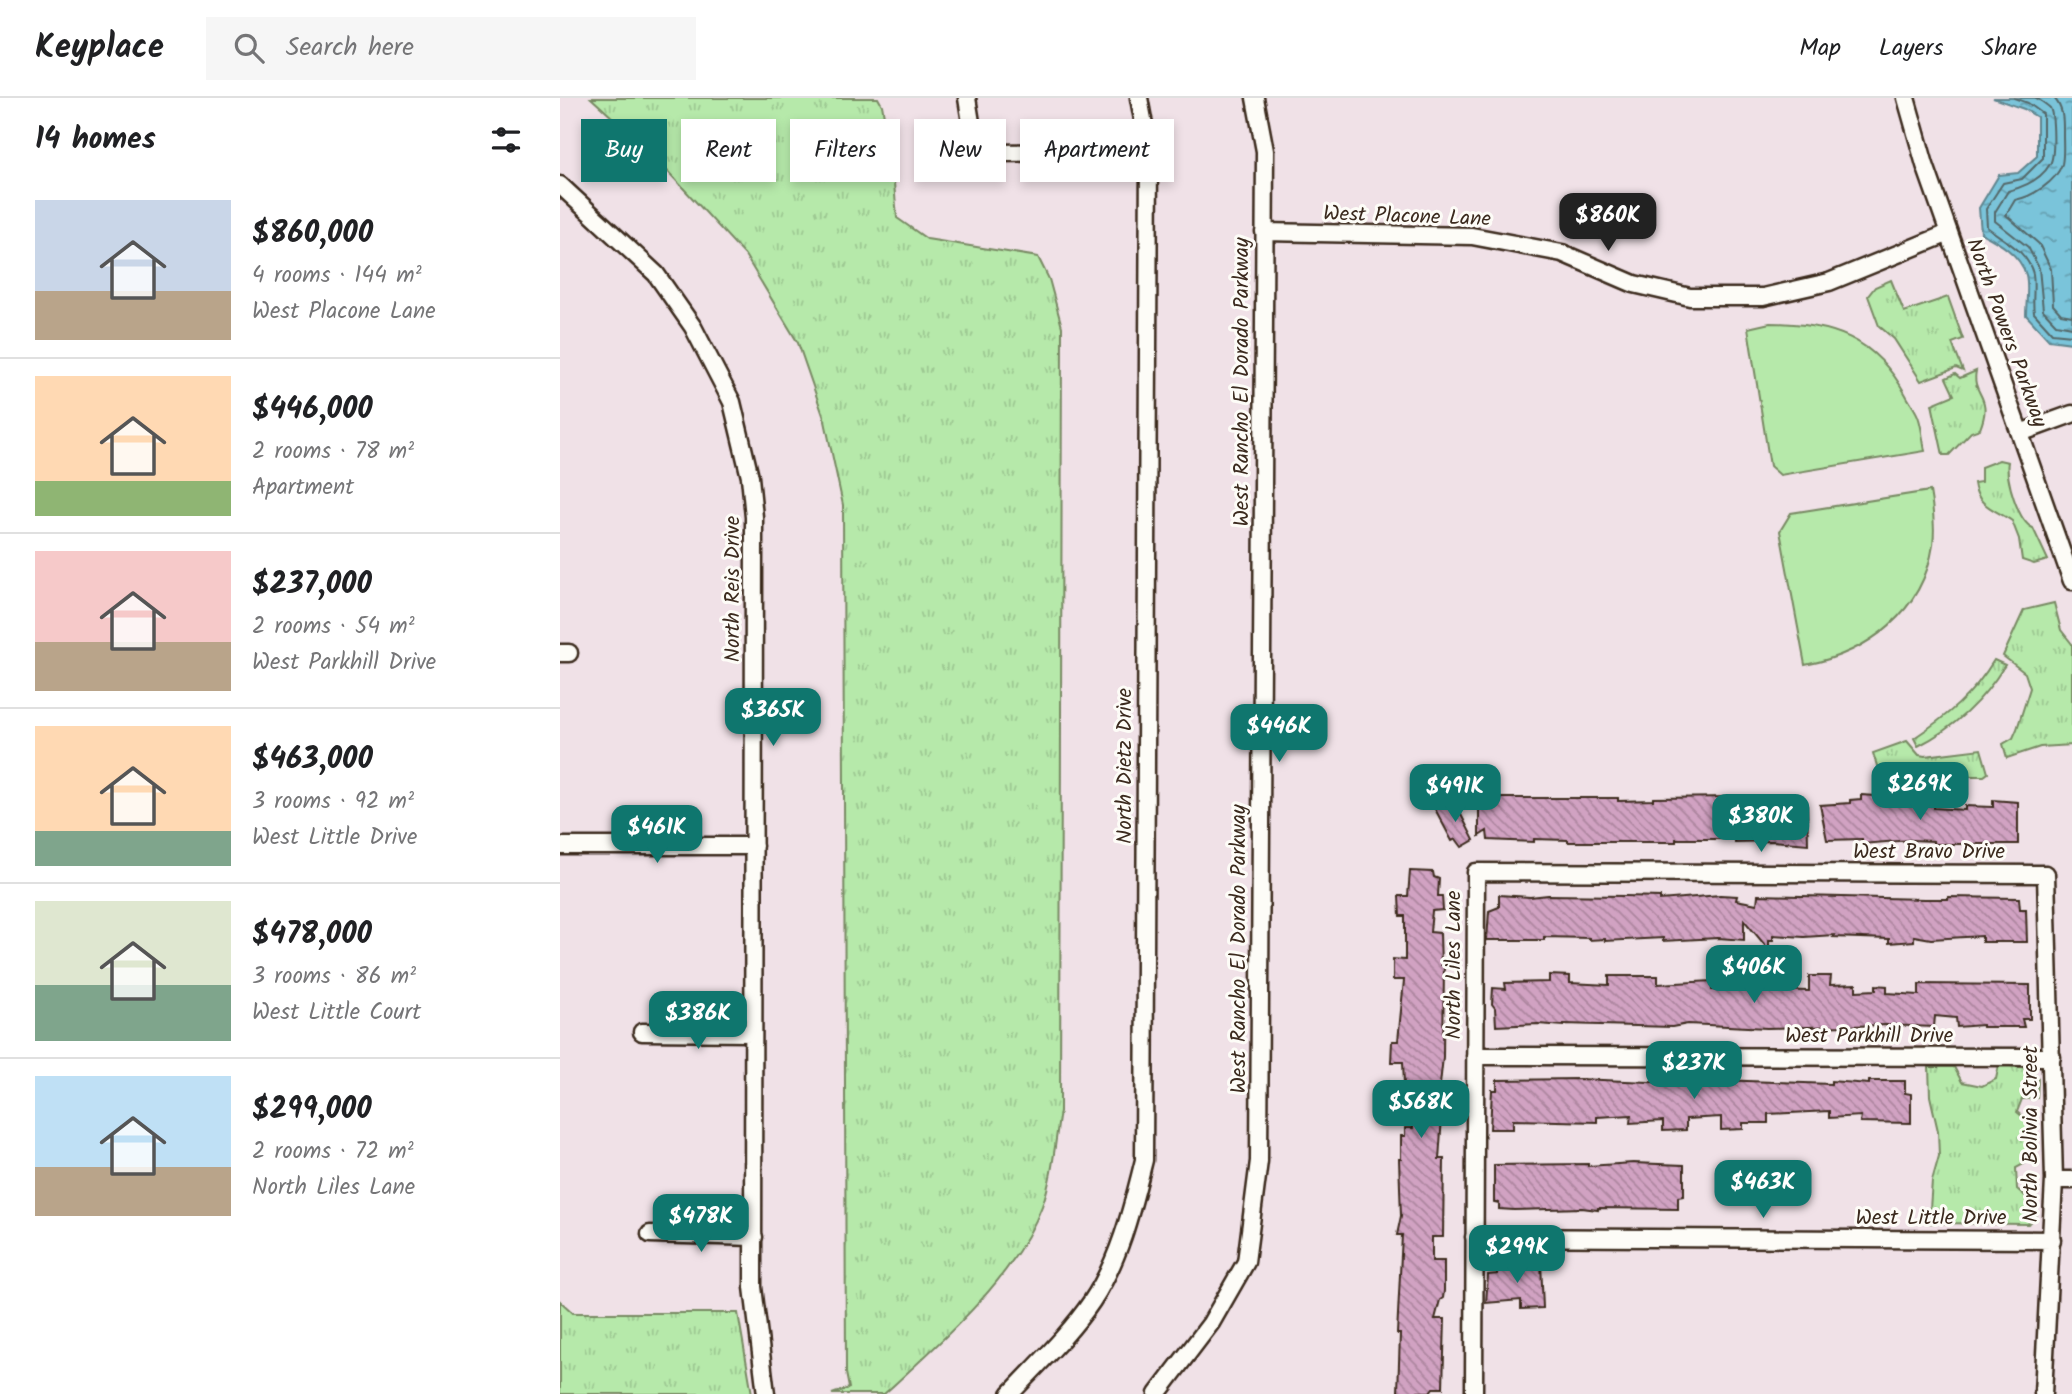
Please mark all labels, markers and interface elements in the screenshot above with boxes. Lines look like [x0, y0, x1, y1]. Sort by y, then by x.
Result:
search box [206, 17, 696, 80]
text: Keyplace [35, 22, 164, 75]
text: Search here [286, 27, 414, 69]
icon: search [230, 29, 268, 67]
text: Map [1799, 29, 1841, 68]
text: Layers [1879, 29, 1943, 68]
text: Share [1981, 29, 2037, 68]
text: 14 homes [35, 116, 156, 164]
chip: Buy [581, 119, 667, 182]
chip: Rent [681, 119, 776, 182]
chip: Filters [790, 119, 900, 182]
chip: New [914, 119, 1006, 182]
chip: Apartment [1020, 119, 1174, 182]
icon: filters [487, 121, 525, 159]
pin: $860K [1559, 194, 1657, 253]
street label: West Placone Lane [1323, 198, 1492, 236]
text: $860K [1575, 198, 1641, 234]
text: $860,000 [252, 210, 373, 258]
icon: home [91, 228, 175, 312]
street label: North Powers Parkway [1956, 234, 2056, 432]
street label: West Rancho El Dorado Parkway [1226, 237, 1259, 527]
text: 4 rooms · 144 m² [252, 258, 422, 294]
text: West Placone Lane [252, 294, 436, 330]
text: $446,000 [252, 386, 373, 434]
icon: home [91, 404, 175, 488]
text: 2 rooms · 78 m² [252, 434, 414, 470]
text: Apartment [252, 470, 354, 506]
street label: North Reis Drive [717, 515, 750, 662]
text: $237,000 [252, 561, 372, 609]
icon: home [91, 579, 175, 663]
text: 2 rooms · 54 m² [252, 609, 415, 645]
text: West Parkhill Drive [252, 645, 436, 681]
street label: North Dietz Drive [1109, 687, 1142, 844]
pin: $365K [724, 688, 822, 748]
text: $365K [741, 693, 805, 729]
pin: $446K [1230, 704, 1328, 764]
text: $446K [1247, 709, 1312, 745]
text: $463,000 [252, 736, 373, 784]
icon: home [91, 754, 175, 838]
pin: $269K [1871, 762, 1969, 822]
pin: $491K [1406, 764, 1504, 824]
text: $269K [1888, 767, 1952, 803]
text: $491K [1426, 769, 1484, 805]
text: 3 rooms · 92 m² [252, 784, 414, 820]
pin: $380K [1712, 794, 1810, 854]
text: $380K [1728, 799, 1794, 835]
street label: West Rancho El Dorado Parkway [1223, 804, 1256, 1094]
pin: $461K [608, 806, 706, 865]
text: $461K [627, 810, 687, 846]
text: West Little Drive [252, 820, 417, 856]
street label: West Bravo Drive [1853, 836, 2006, 869]
street label: North Liles Lane [1438, 890, 1471, 1039]
text: $478,000 [252, 911, 372, 959]
icon: home [91, 929, 175, 1013]
pin: $406K [1705, 946, 1803, 1005]
text: $406K [1722, 950, 1786, 986]
text: 3 rooms · 86 m² [252, 959, 416, 995]
pin: $386K [649, 992, 747, 1051]
text: West Little Court [252, 995, 421, 1031]
text: $386K [665, 996, 731, 1032]
street label: West Parkhill Drive [1785, 1020, 1954, 1053]
pin: $237K [1645, 1042, 1743, 1101]
street label: North Bolivia Street [2015, 1045, 2048, 1222]
text: $237K [1662, 1046, 1726, 1082]
pin: $568K [1372, 1080, 1470, 1140]
text: $568K [1388, 1085, 1454, 1121]
text: $299,000 [252, 1086, 372, 1134]
icon: home [91, 1104, 175, 1188]
text: 2 rooms · 72 m² [252, 1134, 414, 1170]
pin: $463K [1714, 1160, 1812, 1220]
text: $463K [1730, 1165, 1796, 1201]
text: North Liles Lane [252, 1170, 415, 1206]
pin: $478K [652, 1194, 750, 1254]
text: $478K [669, 1199, 733, 1235]
street label: West Little Drive [1856, 1202, 2007, 1235]
pin: $299K [1468, 1226, 1566, 1285]
text: $299K [1485, 1230, 1549, 1266]

